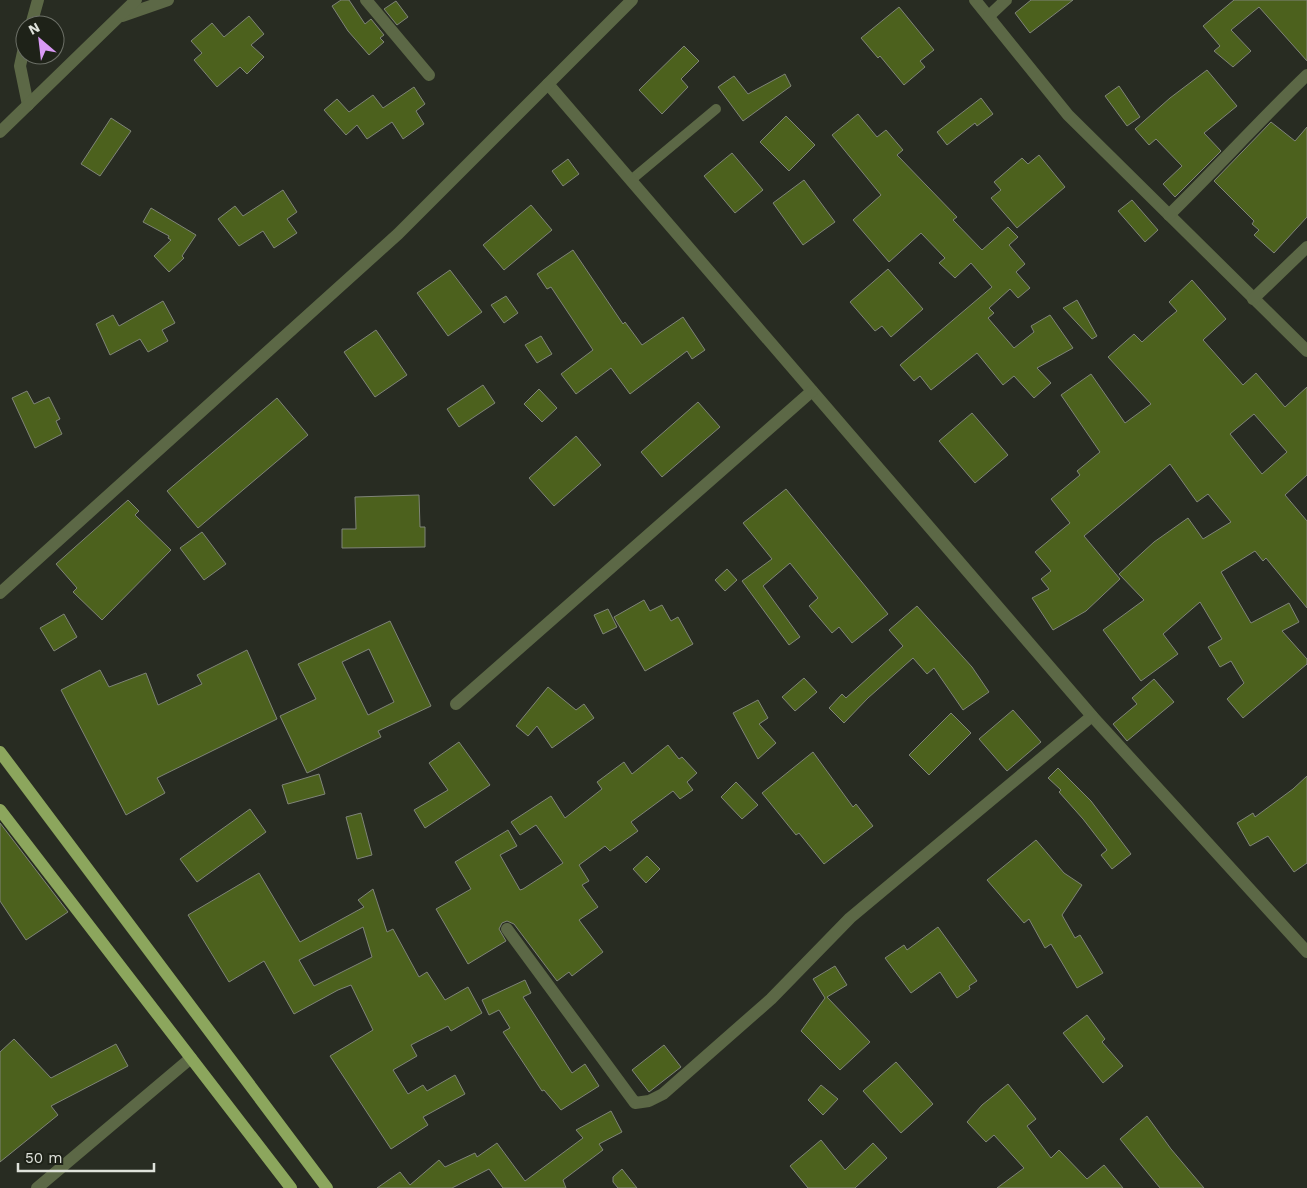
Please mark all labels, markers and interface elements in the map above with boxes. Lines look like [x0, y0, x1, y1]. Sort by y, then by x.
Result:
north arrow [15, 15, 65, 65]
text: N [26, 19, 42, 38]
scale bar [18, 1140, 154, 1172]
text: 50 m [25, 1149, 62, 1167]

